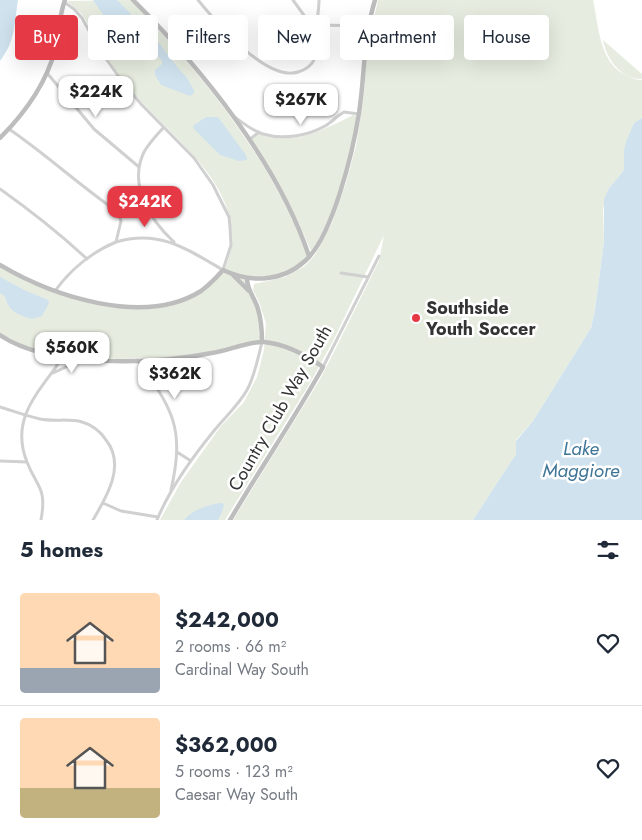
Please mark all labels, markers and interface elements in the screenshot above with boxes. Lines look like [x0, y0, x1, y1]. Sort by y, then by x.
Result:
chip: Buy [15, 15, 78, 60]
chip: Rent [88, 15, 158, 60]
chip: Filters [168, 15, 248, 60]
chip: New [258, 15, 330, 60]
chip: Apartment [340, 15, 454, 60]
chip: House [464, 15, 549, 60]
pin: $224K [61, 76, 131, 118]
text: $224K [69, 80, 123, 103]
pin: $267K [266, 84, 336, 126]
text: $267K [275, 88, 327, 111]
pin: $242K [110, 186, 180, 228]
text: $242K [118, 190, 172, 213]
place label: Southside Youth Soccer [425, 295, 536, 342]
marker: Southside Youth Soccer [410, 312, 422, 324]
street label: Country Club Way South [222, 320, 338, 496]
pin: $560K [37, 332, 107, 374]
text: $560K [46, 336, 98, 359]
pin: $362K [140, 358, 210, 400]
text: $362K [149, 362, 201, 385]
water label: Lake Maggiore [543, 435, 620, 484]
text: 5 homes [20, 535, 103, 565]
icon: filters [594, 536, 622, 564]
text: $242,000 [175, 605, 279, 635]
icon: home [60, 613, 120, 673]
icon: heart [594, 629, 622, 657]
text: 2 rooms · 66 m² [175, 635, 286, 658]
text: Cardinal Way South [175, 658, 309, 681]
text: $362,000 [175, 730, 277, 760]
icon: home [60, 738, 120, 798]
icon: heart [594, 754, 622, 782]
text: 5 rooms · 123 m² [175, 760, 293, 783]
text: Caesar Way South [175, 783, 298, 806]

